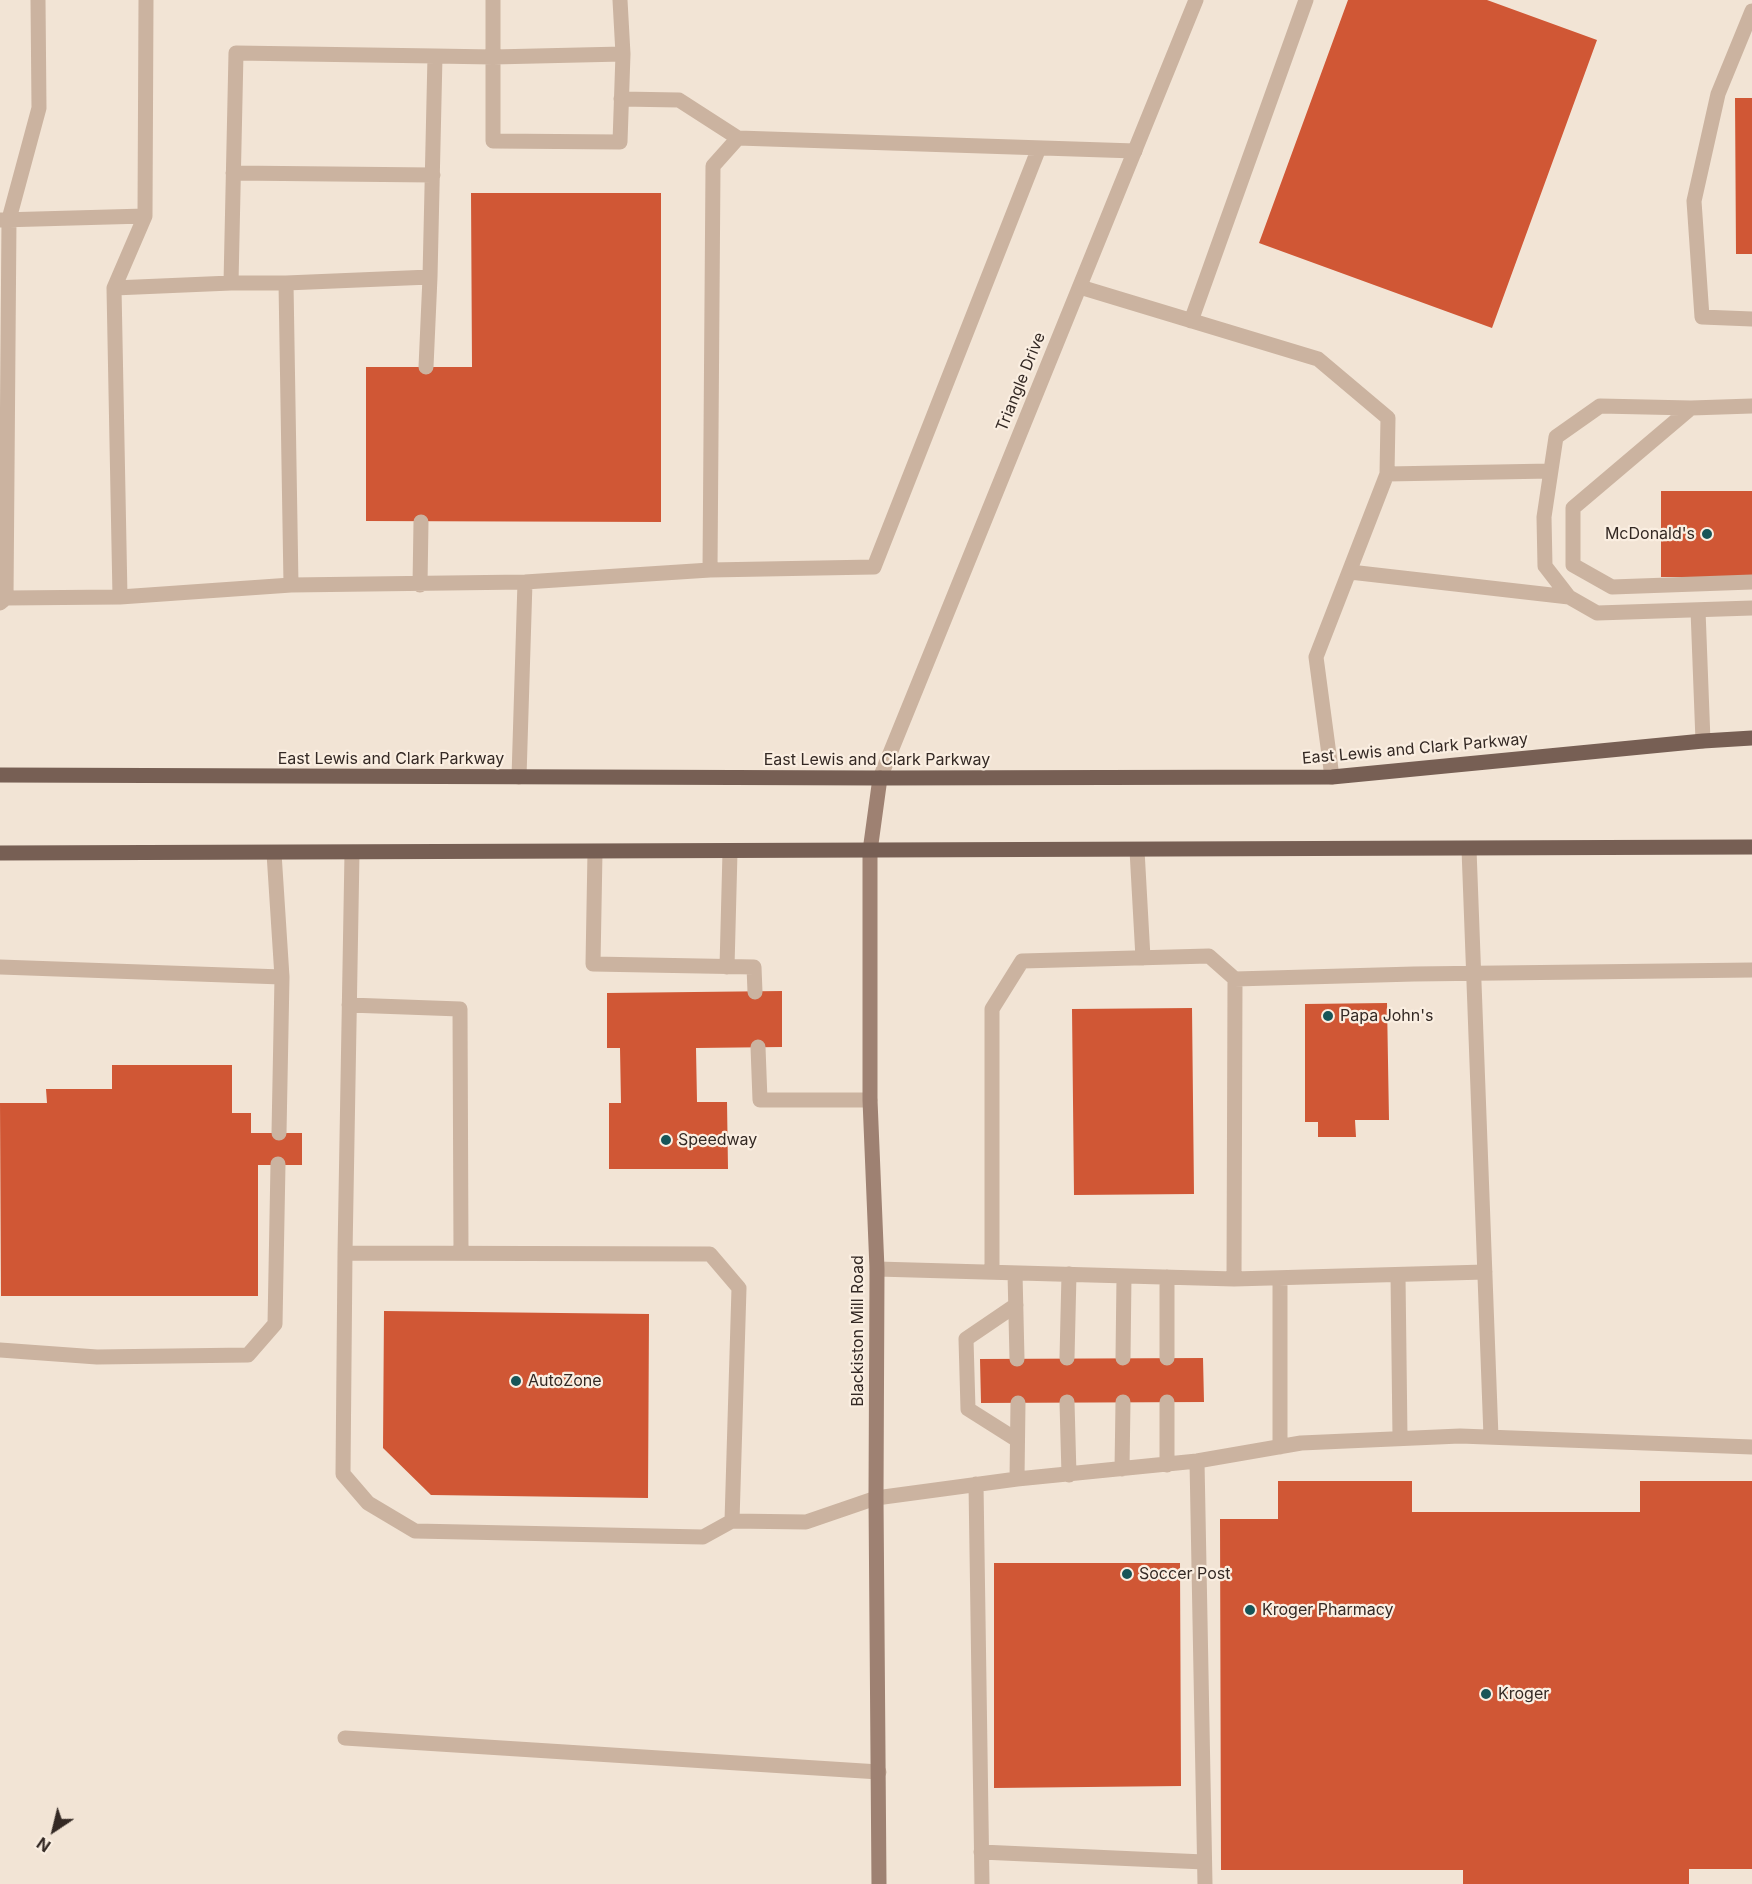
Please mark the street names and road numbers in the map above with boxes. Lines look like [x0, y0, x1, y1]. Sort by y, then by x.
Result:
street label: Triangle Drive [992, 330, 1050, 434]
street label: East Lewis and Clark Parkway [1301, 730, 1529, 768]
street label: East Lewis and Clark Parkway [278, 749, 504, 769]
street label: East Lewis and Clark Parkway [764, 750, 990, 770]
street label: Blackiston Mill Road [848, 1255, 868, 1407]

